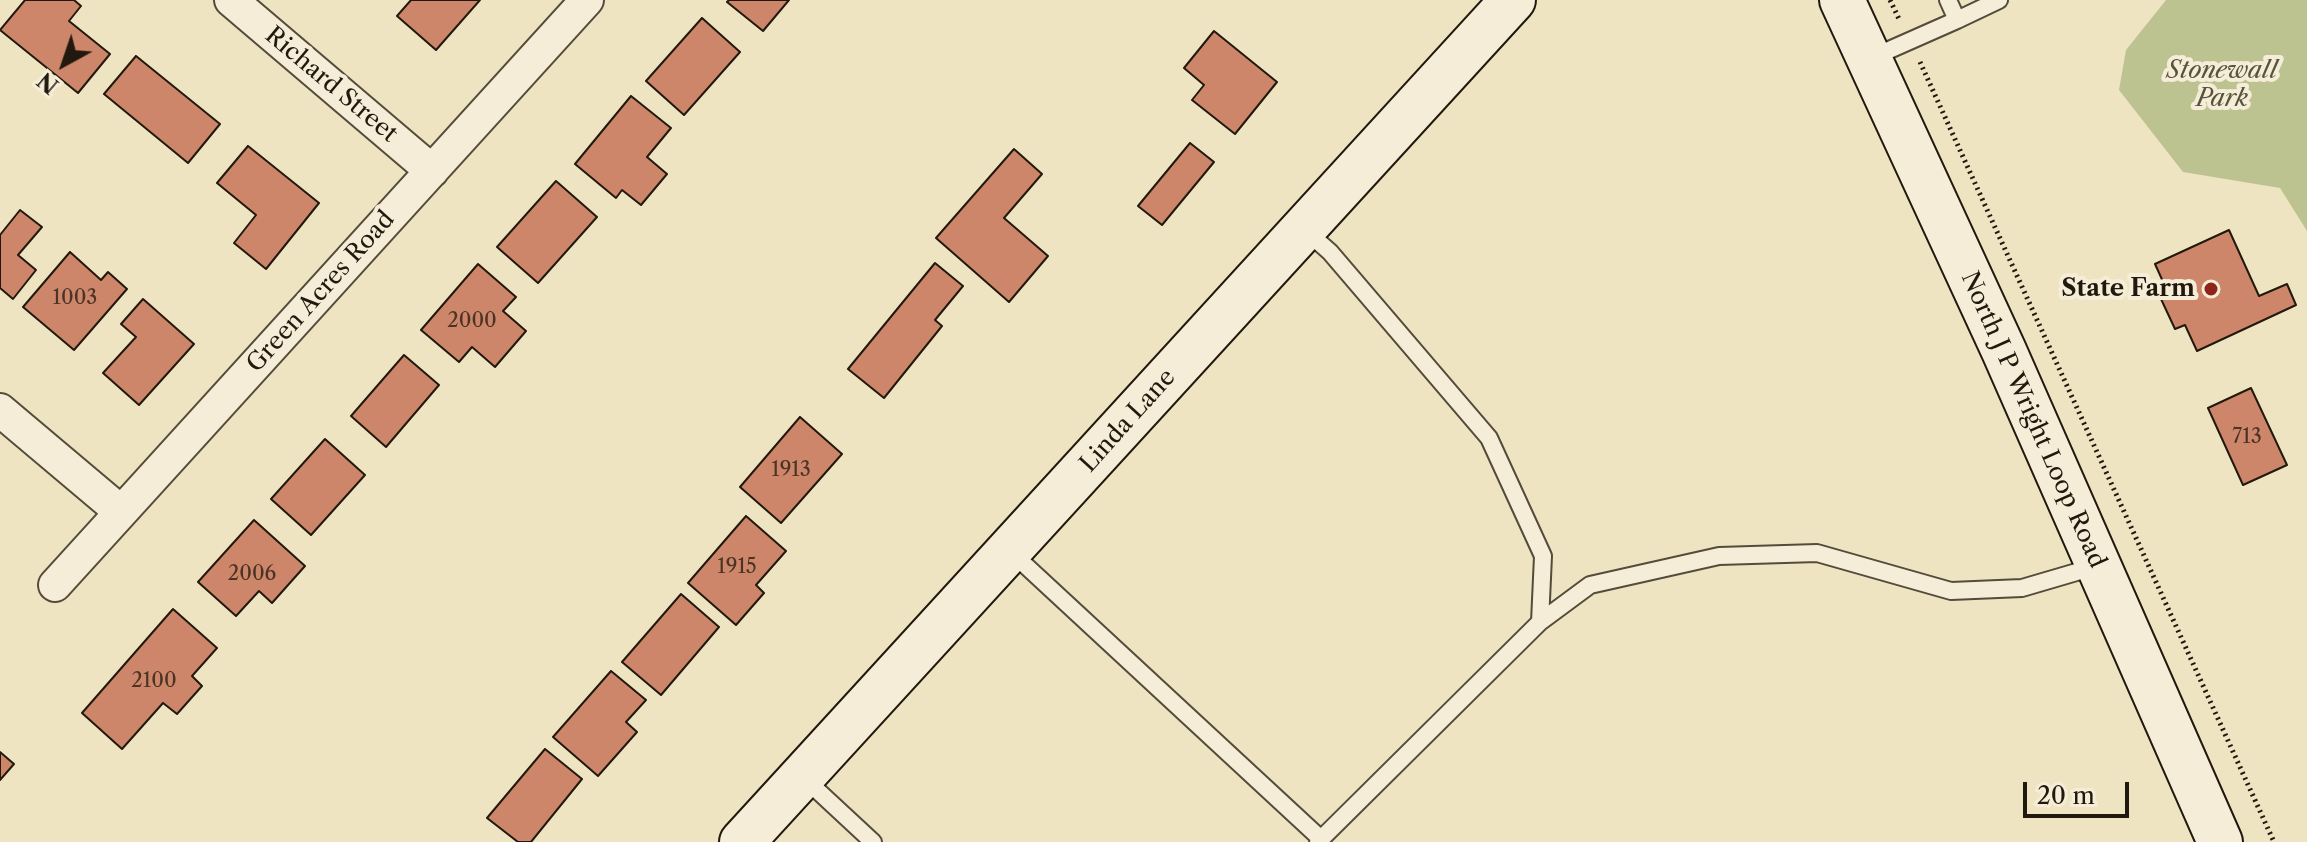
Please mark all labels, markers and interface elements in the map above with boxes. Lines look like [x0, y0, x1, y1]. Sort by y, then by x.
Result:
street label: Richard Street [259, 21, 403, 149]
north arrow [24, 24, 104, 104]
park label: Stonewall Park [2167, 57, 2277, 113]
text: N [32, 66, 64, 99]
street label: Green Acres Road [241, 205, 401, 379]
street label: North J P Wright Loop Road [1954, 267, 2112, 573]
place label: State Farm [2061, 275, 2195, 303]
marker: State Farm [2202, 280, 2220, 298]
house number: 1003 [53, 286, 97, 310]
house number: 2000 [447, 309, 497, 333]
street label: Linda Lane [1074, 364, 1182, 478]
house number: 713 [2232, 425, 2262, 449]
house number: 1913 [771, 458, 811, 482]
house number: 1915 [717, 555, 757, 579]
house number: 2006 [228, 562, 276, 586]
house number: 2100 [131, 669, 177, 693]
scale bar [2027, 766, 2133, 816]
text: 20 m [2037, 781, 2095, 810]

